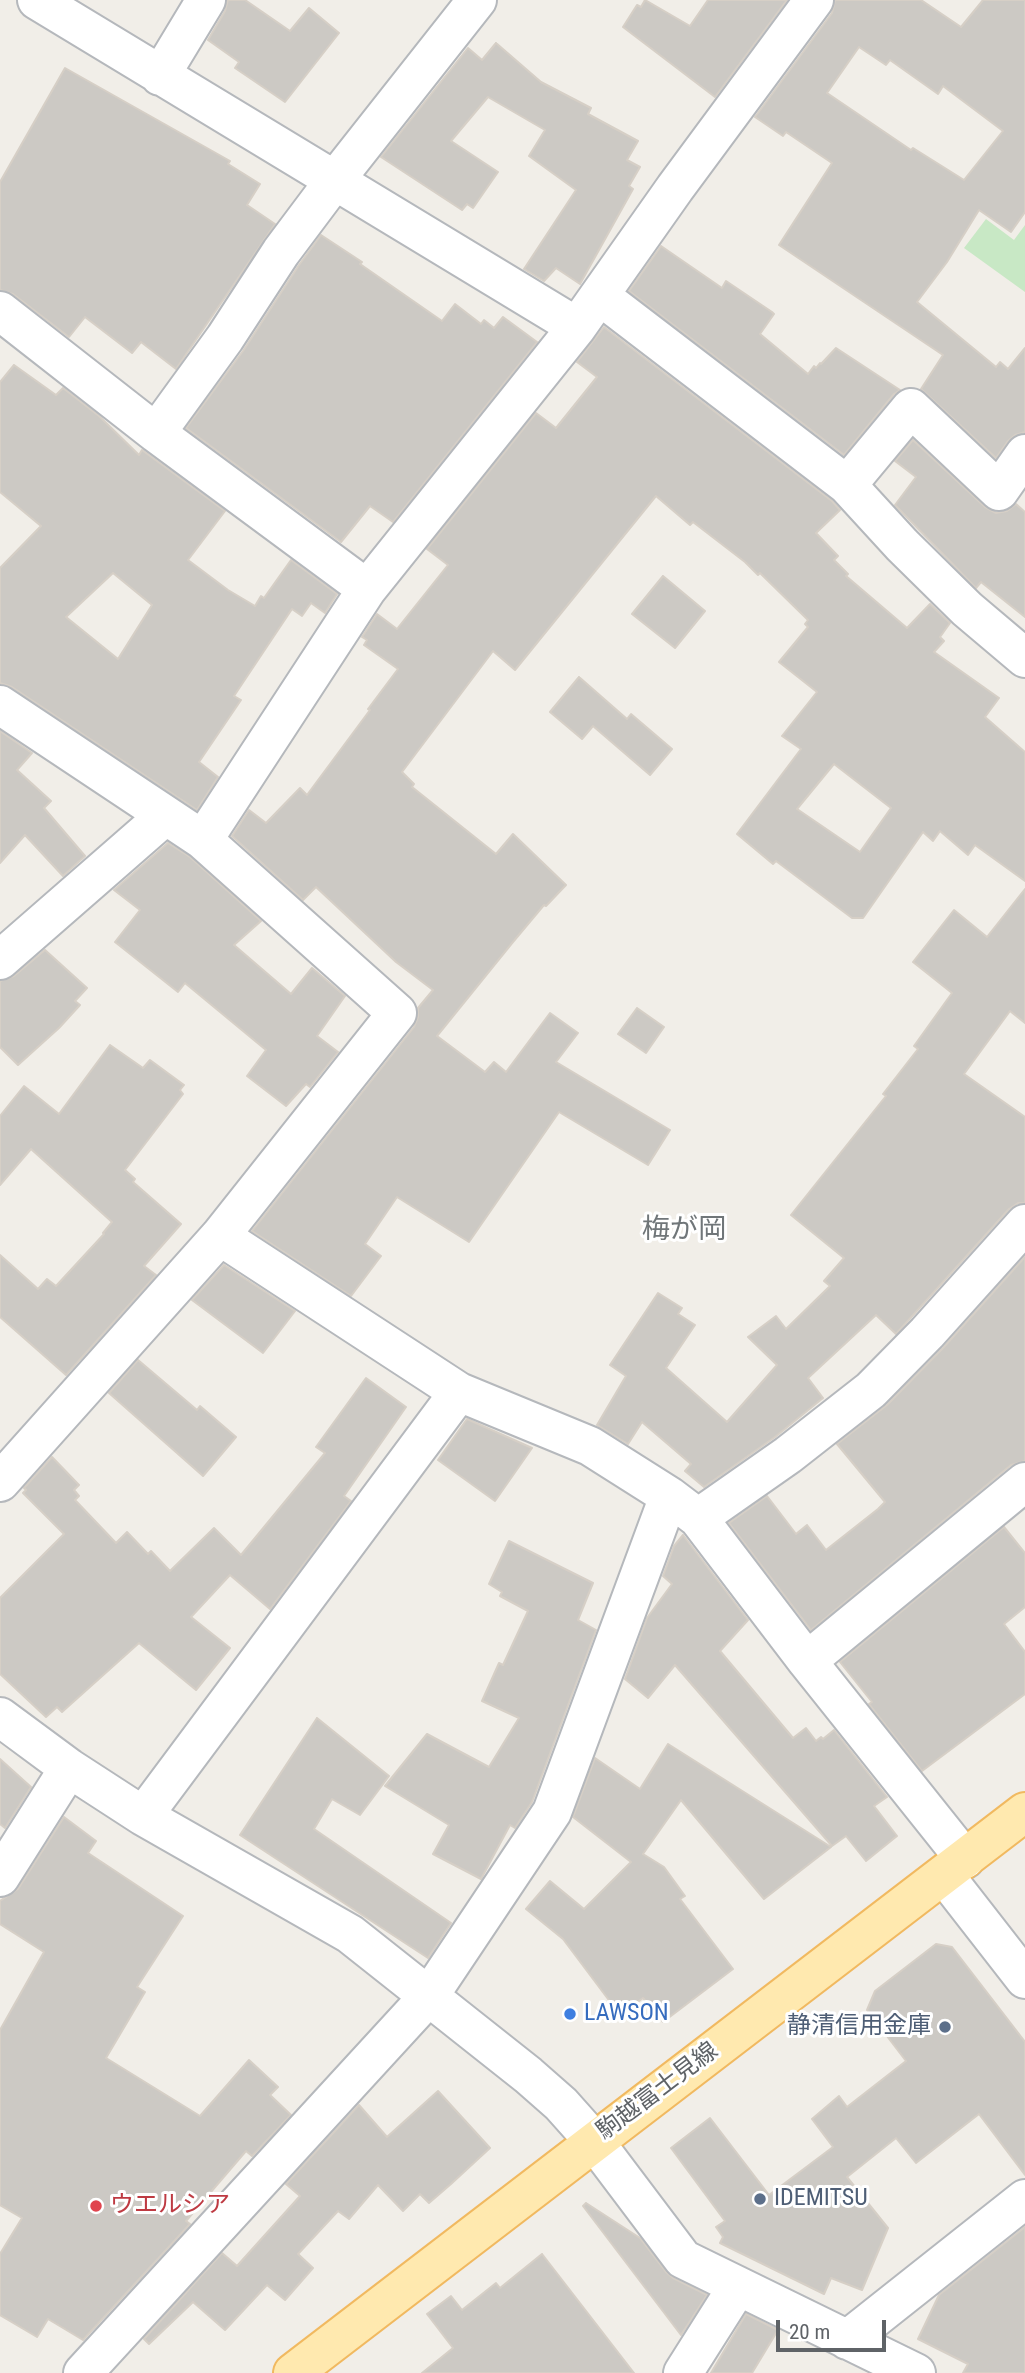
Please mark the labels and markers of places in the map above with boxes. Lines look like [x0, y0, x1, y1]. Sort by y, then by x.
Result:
place label: LAWSON [584, 2000, 669, 2028]
marker: LAWSON [562, 2006, 578, 2022]
place label: 静清信用金庫 [787, 2013, 931, 2041]
marker: 静清信用金庫 [937, 2019, 953, 2035]
place label: IDEMITSU [774, 2185, 868, 2213]
marker: IDEMITSU [752, 2191, 768, 2207]
place label: ウエルシア [110, 2192, 230, 2220]
marker: ウエルシア [88, 2198, 104, 2214]

